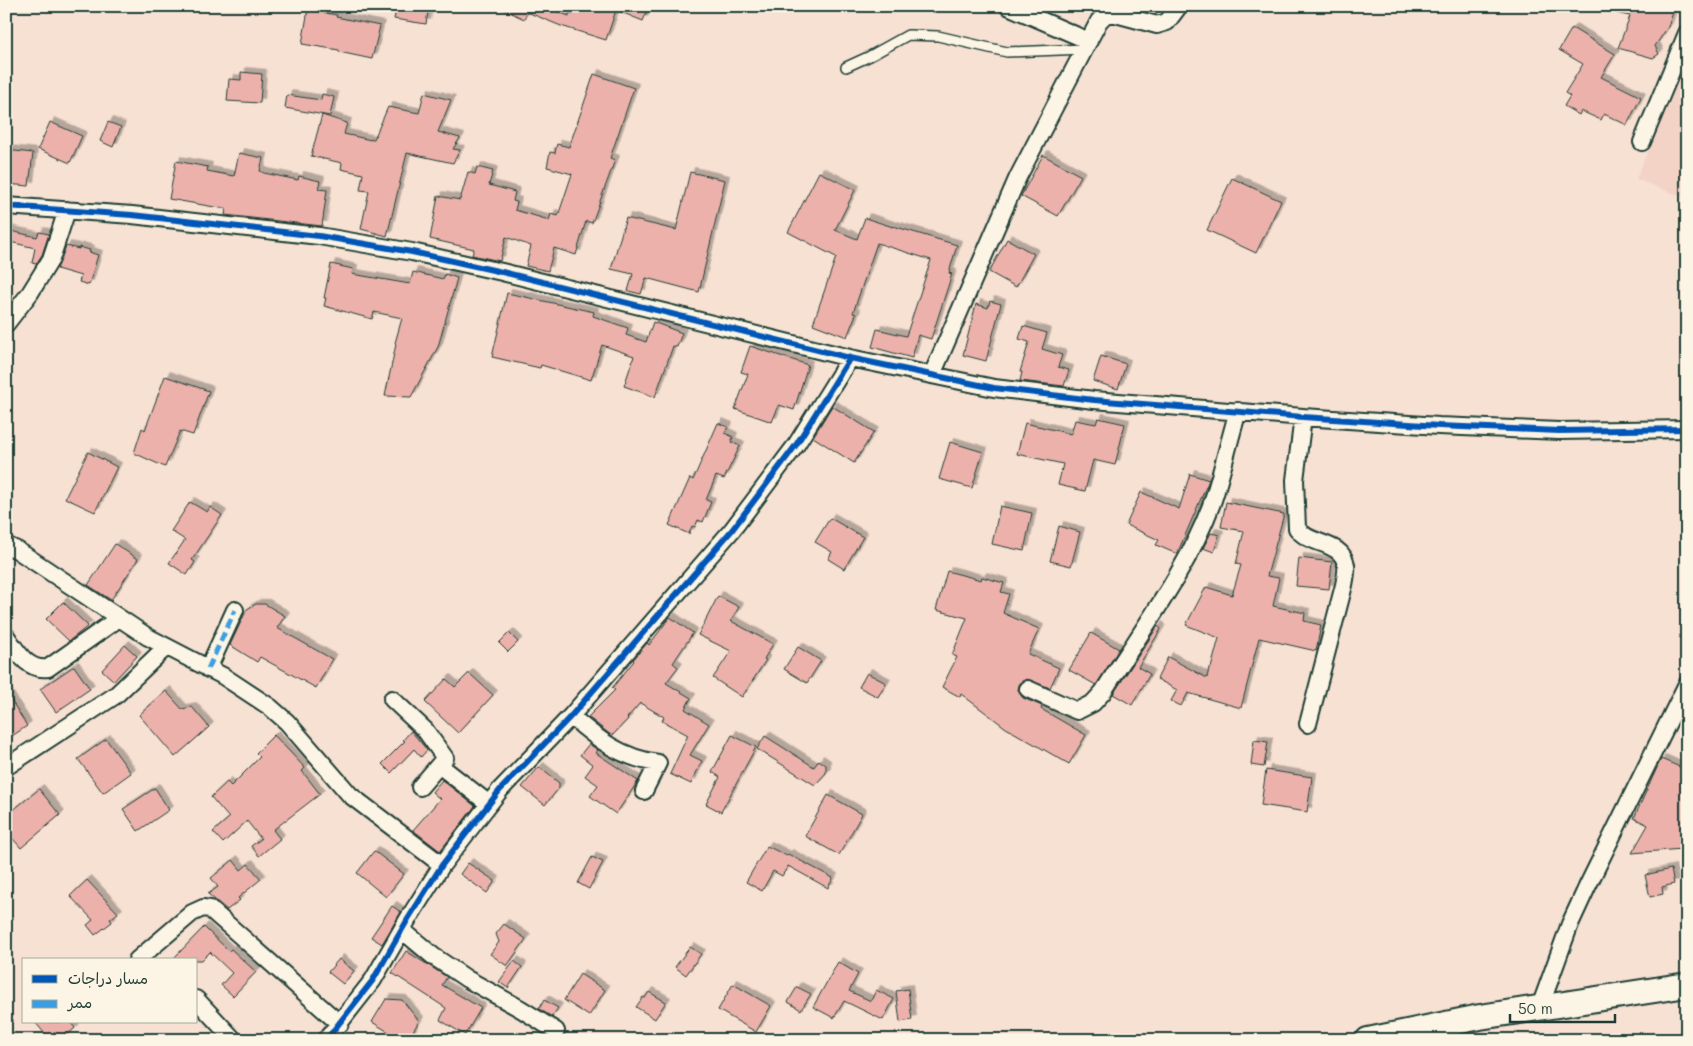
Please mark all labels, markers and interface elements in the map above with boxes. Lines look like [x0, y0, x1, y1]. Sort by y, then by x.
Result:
legend [22, 958, 198, 1024]
text: مسار دراجات [68, 968, 148, 988]
scale bar [1510, 991, 1616, 1023]
text: ممر [66, 992, 92, 1012]
text: 50 m [1518, 998, 1553, 1018]

